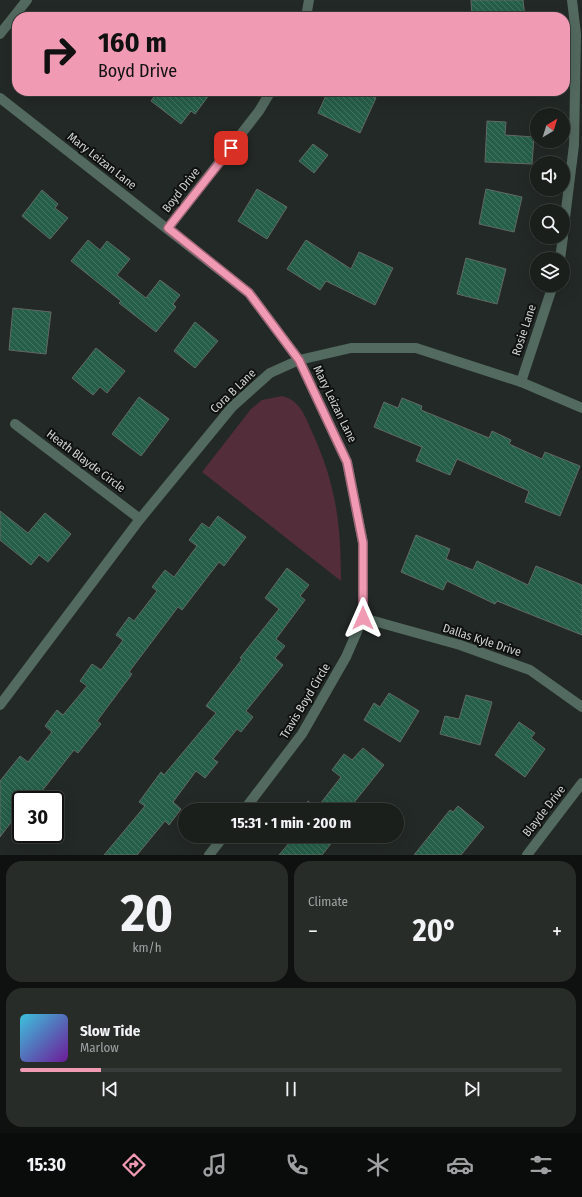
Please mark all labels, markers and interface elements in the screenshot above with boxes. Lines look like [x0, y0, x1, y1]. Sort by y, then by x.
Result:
text: 160 m [98, 26, 167, 59]
icon: right [32, 28, 84, 80]
text: Boyd Drive [98, 60, 177, 82]
north arrow [530, 108, 570, 148]
map controls [530, 108, 570, 292]
street label: Mary Leizan Lane [65, 130, 139, 192]
pin [214, 131, 248, 165]
icon: arrive [220, 137, 242, 159]
button: sound [530, 156, 570, 196]
street label: Boyd Drive [159, 165, 203, 215]
button: search [530, 204, 570, 244]
button: layers [530, 252, 570, 292]
street label: Rosie Lane [509, 303, 539, 357]
street label: Mary Leizan Lane [310, 363, 360, 445]
street label: Cora B Lane [207, 366, 259, 416]
street label: Heath Blayde Circle [44, 427, 128, 495]
position arrow [342, 597, 384, 639]
street label: Dallas Kyle Drive [441, 621, 523, 659]
street label: Travis Boyd Circle [277, 661, 333, 741]
street label: Blayde Drive [520, 782, 568, 839]
speed limit sign: 30 [12, 791, 64, 843]
text: 15:31 · 1 min · 200 m [231, 814, 351, 832]
text: 20 [121, 882, 173, 945]
text: Climate [308, 894, 348, 909]
text: 20° [413, 913, 457, 949]
text: − [308, 918, 318, 945]
text: + [552, 918, 562, 945]
text: km/h [133, 940, 162, 955]
text: Slow Tide [80, 1022, 140, 1040]
text: Marlow [80, 1040, 119, 1055]
icon: previous [99, 1078, 121, 1100]
icon: pause [280, 1078, 302, 1100]
icon: next [461, 1078, 483, 1100]
icon: directions [120, 1151, 148, 1179]
icon: music [201, 1151, 229, 1179]
icon: phone [283, 1151, 311, 1179]
icon: climate [364, 1151, 392, 1179]
icon: car [446, 1151, 474, 1179]
icon: filters [527, 1151, 555, 1179]
text: 15:30 [27, 1154, 66, 1176]

